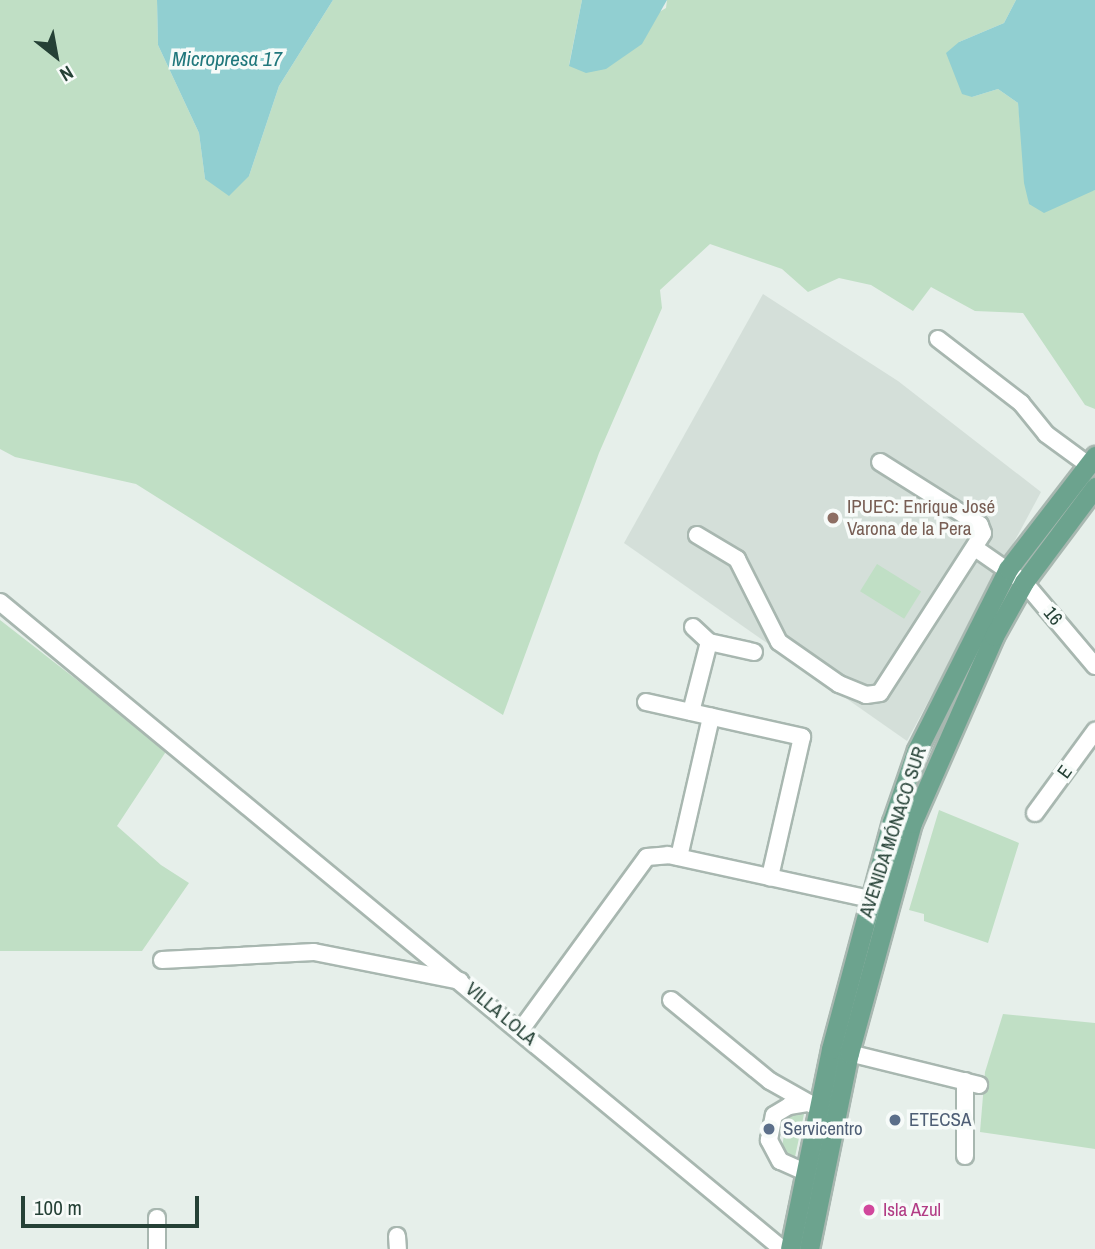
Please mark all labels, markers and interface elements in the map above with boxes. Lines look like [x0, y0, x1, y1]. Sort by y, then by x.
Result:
north arrow [21, 21, 91, 91]
water label: Micropresa 17 [172, 46, 282, 72]
text: N [55, 60, 78, 88]
place label: IPUEC: Enrique José Varona de la Pera [847, 496, 995, 540]
marker: IPUEC: Enrique José Varona de la Pera [825, 510, 841, 526]
street label: 16 [1039, 602, 1067, 630]
street label: AVENIDA MÓNACO SUR [855, 743, 931, 921]
street label: E [1053, 761, 1077, 783]
street label: VILLA LOLA [460, 977, 542, 1051]
place label: ETECSA [909, 1109, 971, 1131]
marker: ETECSA [887, 1112, 903, 1128]
place label: Servicentro [783, 1118, 863, 1140]
marker: Servicentro [761, 1121, 777, 1137]
scale bar [24, 1182, 203, 1226]
text: 100 m [34, 1193, 82, 1222]
place label: Isla Azul [883, 1199, 942, 1221]
marker: Isla Azul [861, 1202, 877, 1218]

